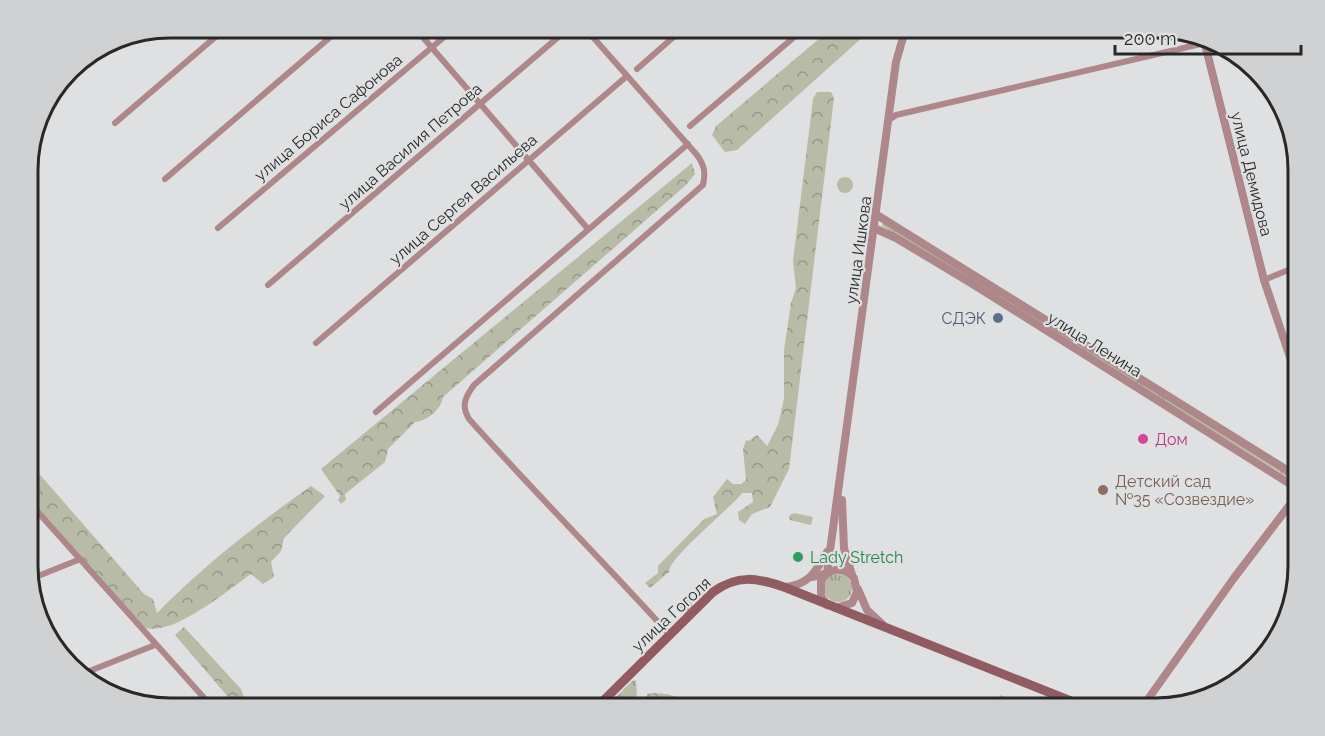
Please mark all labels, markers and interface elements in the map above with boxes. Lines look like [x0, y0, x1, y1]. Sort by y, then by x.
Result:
scale bar [1115, 18, 1301, 56]
text: 200 m [1124, 28, 1177, 49]
street label: улица Бориса Сафонова [251, 50, 406, 185]
street label: улица Василия Петрова [335, 79, 486, 214]
street label: улица Демидова [1227, 110, 1276, 238]
street label: улица Сергея Васильева [386, 130, 541, 269]
street label: улица Ишкова [842, 195, 875, 305]
street label: улица Ленина [1044, 308, 1145, 381]
place label: СДЭК [942, 309, 986, 328]
marker: СДЭК [991, 311, 1005, 325]
place label: Дом [1155, 430, 1188, 449]
marker: Дом [1136, 432, 1150, 446]
place label: Детский сад №35 «Созвездие» [1115, 472, 1254, 509]
marker: Детский сад №35 «Созвездие» [1096, 483, 1110, 497]
place label: Lady Stretch [810, 548, 903, 567]
marker: Lady Stretch [791, 550, 805, 564]
street label: улица Гоголя [628, 573, 715, 656]

